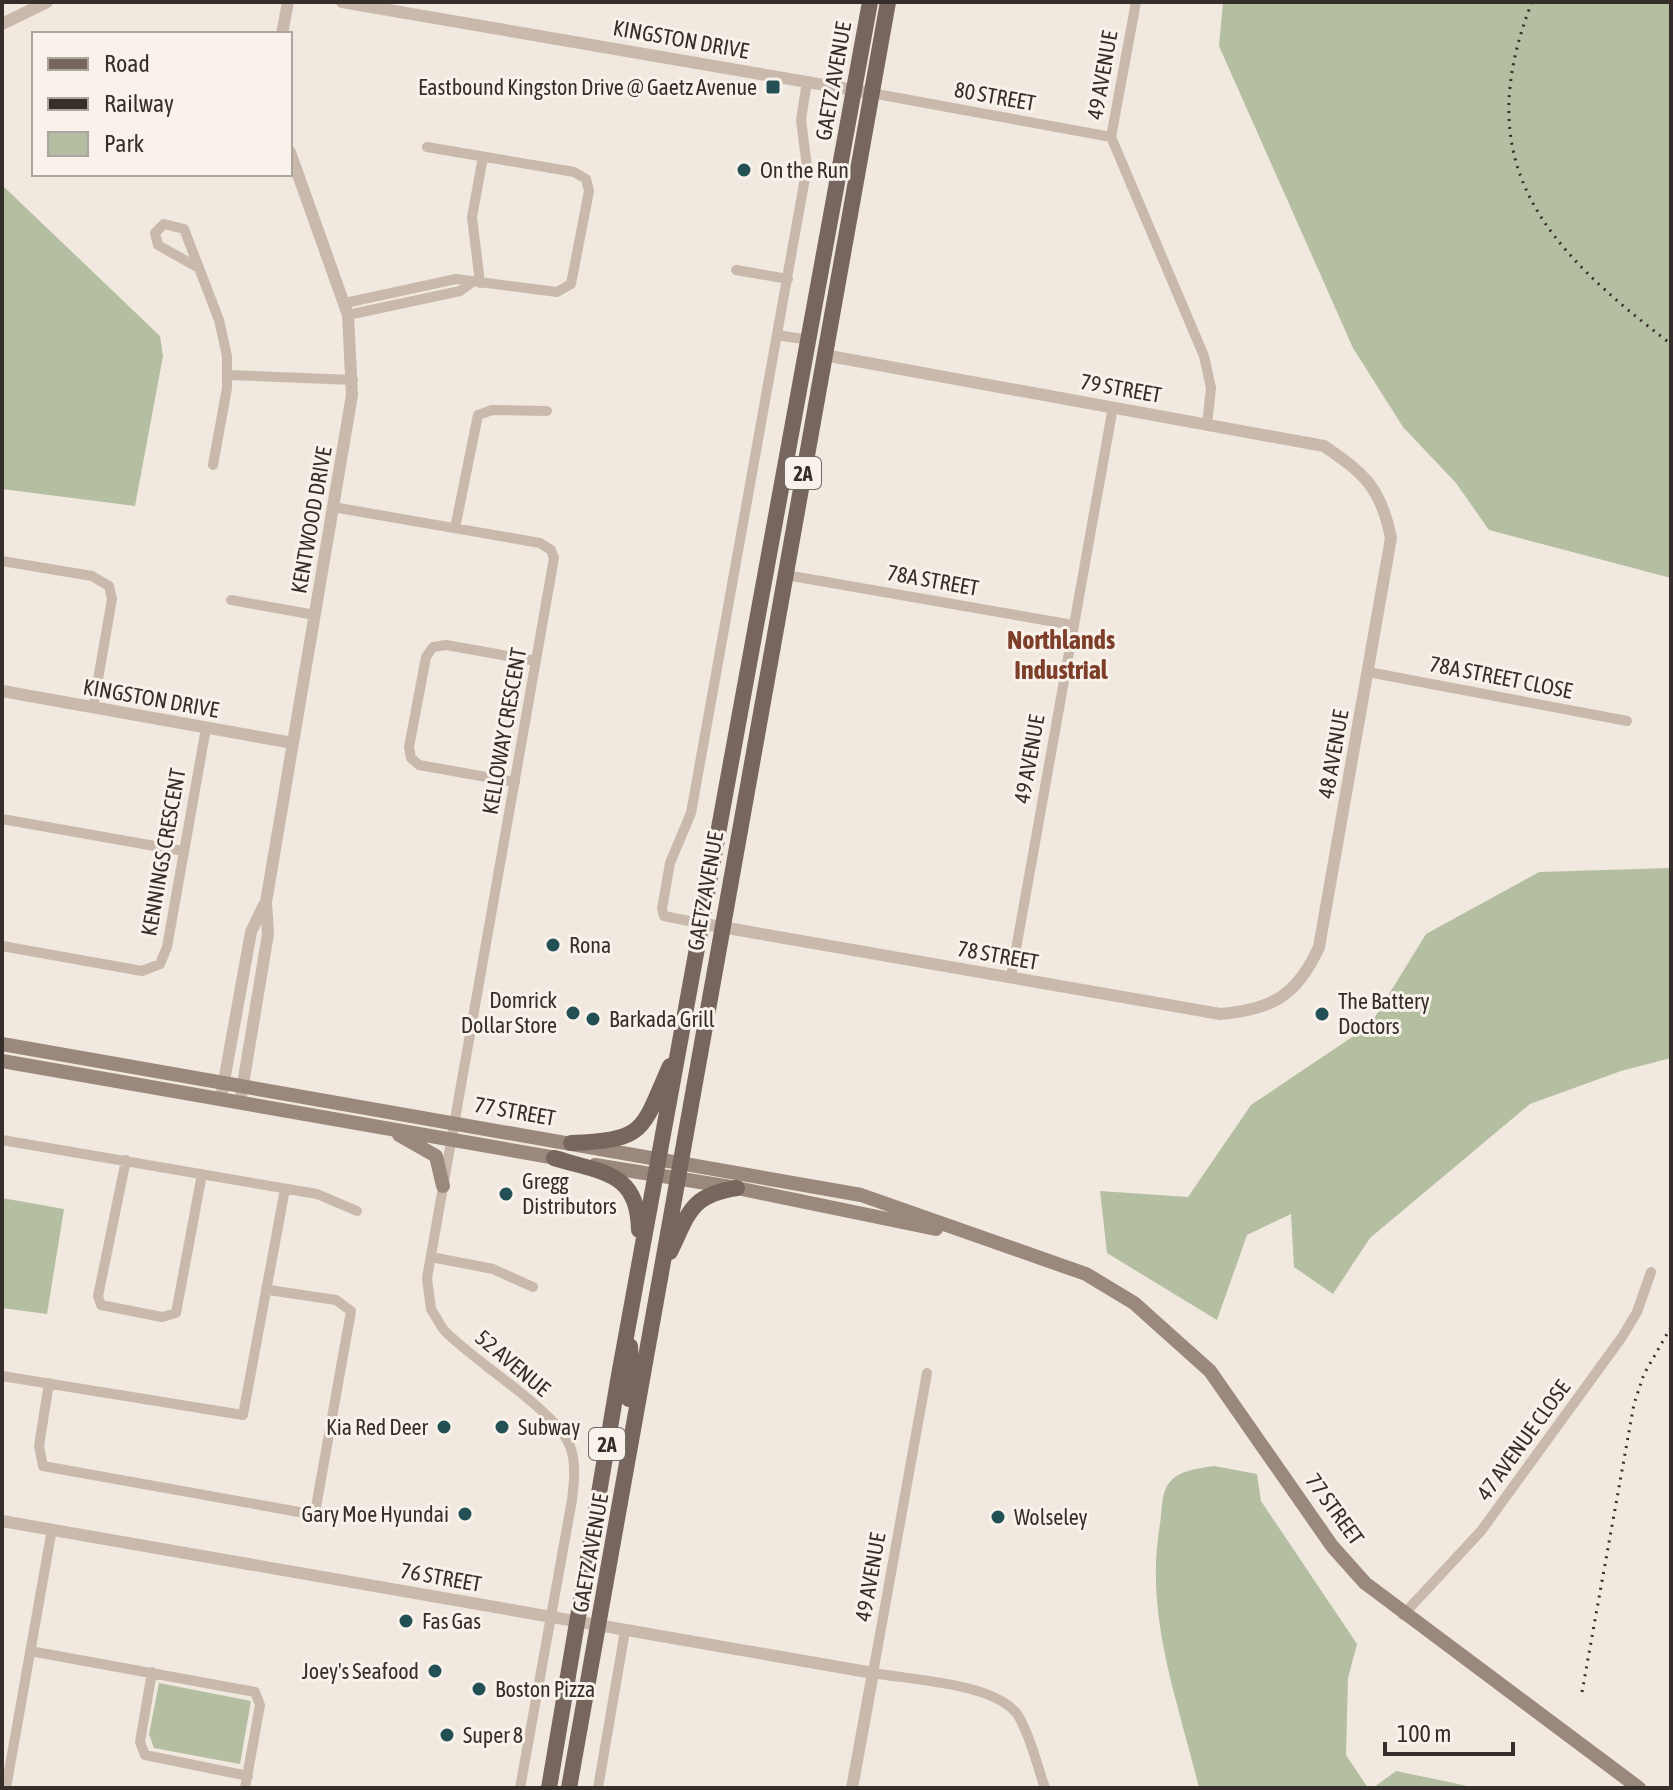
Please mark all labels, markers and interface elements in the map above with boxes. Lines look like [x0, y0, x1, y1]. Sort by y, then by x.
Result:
street label: KINGSTON DRIVE [611, 14, 752, 64]
street label: GAETZ AVENUE [810, 19, 856, 142]
street label: 49 AVENUE [1081, 28, 1123, 121]
legend [32, 32, 292, 176]
text: Road [104, 50, 150, 77]
place label: Eastbound Kingston Drive @ Gaetz Avenue [418, 74, 757, 100]
street label: 80 STREET [952, 76, 1038, 116]
marker: Eastbound Kingston Drive @ Gaetz Avenue [764, 78, 782, 96]
text: Railway [104, 90, 174, 117]
text: Park [104, 130, 145, 157]
place label: On the Run [760, 157, 849, 183]
marker: On the Run [735, 161, 753, 179]
street label: 79 STREET [1078, 368, 1164, 408]
street label: KENTWOOD DRIVE [285, 444, 337, 595]
road number: 2A [785, 457, 821, 489]
street label: 78A STREET [885, 559, 981, 601]
district label: Northlands Industrial [1007, 625, 1115, 685]
street label: KELLOWAY CRESCENT [477, 645, 532, 816]
street label: 78A STREET CLOSE [1427, 650, 1575, 704]
street label: KINGSTON DRIVE [81, 673, 222, 723]
street label: 48 AVENUE [1312, 707, 1354, 800]
street label: 49 AVENUE [1008, 712, 1050, 805]
street label: KENNINGS CRESCENT [135, 766, 191, 938]
street label: GAETZ AVENUE [682, 829, 728, 952]
place label: Rona [569, 932, 611, 958]
street label: 78 STREET [955, 935, 1041, 975]
marker: Rona [544, 936, 562, 954]
place label: Domrick Dollar Store [461, 987, 557, 1038]
place label: The Battery Doctors [1338, 988, 1430, 1039]
marker: Domrick Dollar Store [564, 1004, 582, 1022]
marker: The Battery Doctors [1313, 1005, 1331, 1023]
place label: Barkada Grill [609, 1006, 715, 1032]
marker: Barkada Grill [584, 1010, 602, 1028]
street label: 77 STREET [472, 1091, 558, 1131]
place label: Gregg Distributors [522, 1168, 617, 1219]
marker: Gregg Distributors [497, 1185, 515, 1203]
street label: 52 AVENUE [470, 1324, 556, 1402]
street label: 47 AVENUE CLOSE [1471, 1374, 1576, 1505]
place label: Kia Red Deer [326, 1414, 428, 1440]
place label: Subway [518, 1414, 580, 1440]
marker: Kia Red Deer [435, 1418, 453, 1436]
marker: Subway [493, 1418, 511, 1436]
road number: 2A [589, 1428, 625, 1460]
street label: 77 STREET [1300, 1468, 1370, 1550]
street label: GAETZ AVENUE [567, 1491, 613, 1614]
place label: Gary Moe Hyundai [302, 1501, 449, 1527]
place label: Wolseley [1014, 1504, 1088, 1530]
marker: Gary Moe Hyundai [456, 1505, 474, 1523]
marker: Wolseley [989, 1508, 1007, 1526]
street label: 49 AVENUE [849, 1530, 891, 1623]
street label: 76 STREET [398, 1557, 484, 1597]
place label: Fas Gas [422, 1608, 481, 1634]
marker: Fas Gas [397, 1612, 415, 1630]
place label: Joey's Seafood [302, 1658, 419, 1684]
marker: Joey's Seafood [426, 1662, 444, 1680]
place label: Boston Pizza [495, 1676, 595, 1702]
marker: Boston Pizza [470, 1680, 488, 1698]
scale bar [1385, 1706, 1513, 1756]
text: 100 m [1397, 1720, 1451, 1747]
place label: Super 8 [463, 1722, 523, 1748]
marker: Super 8 [438, 1726, 456, 1744]

